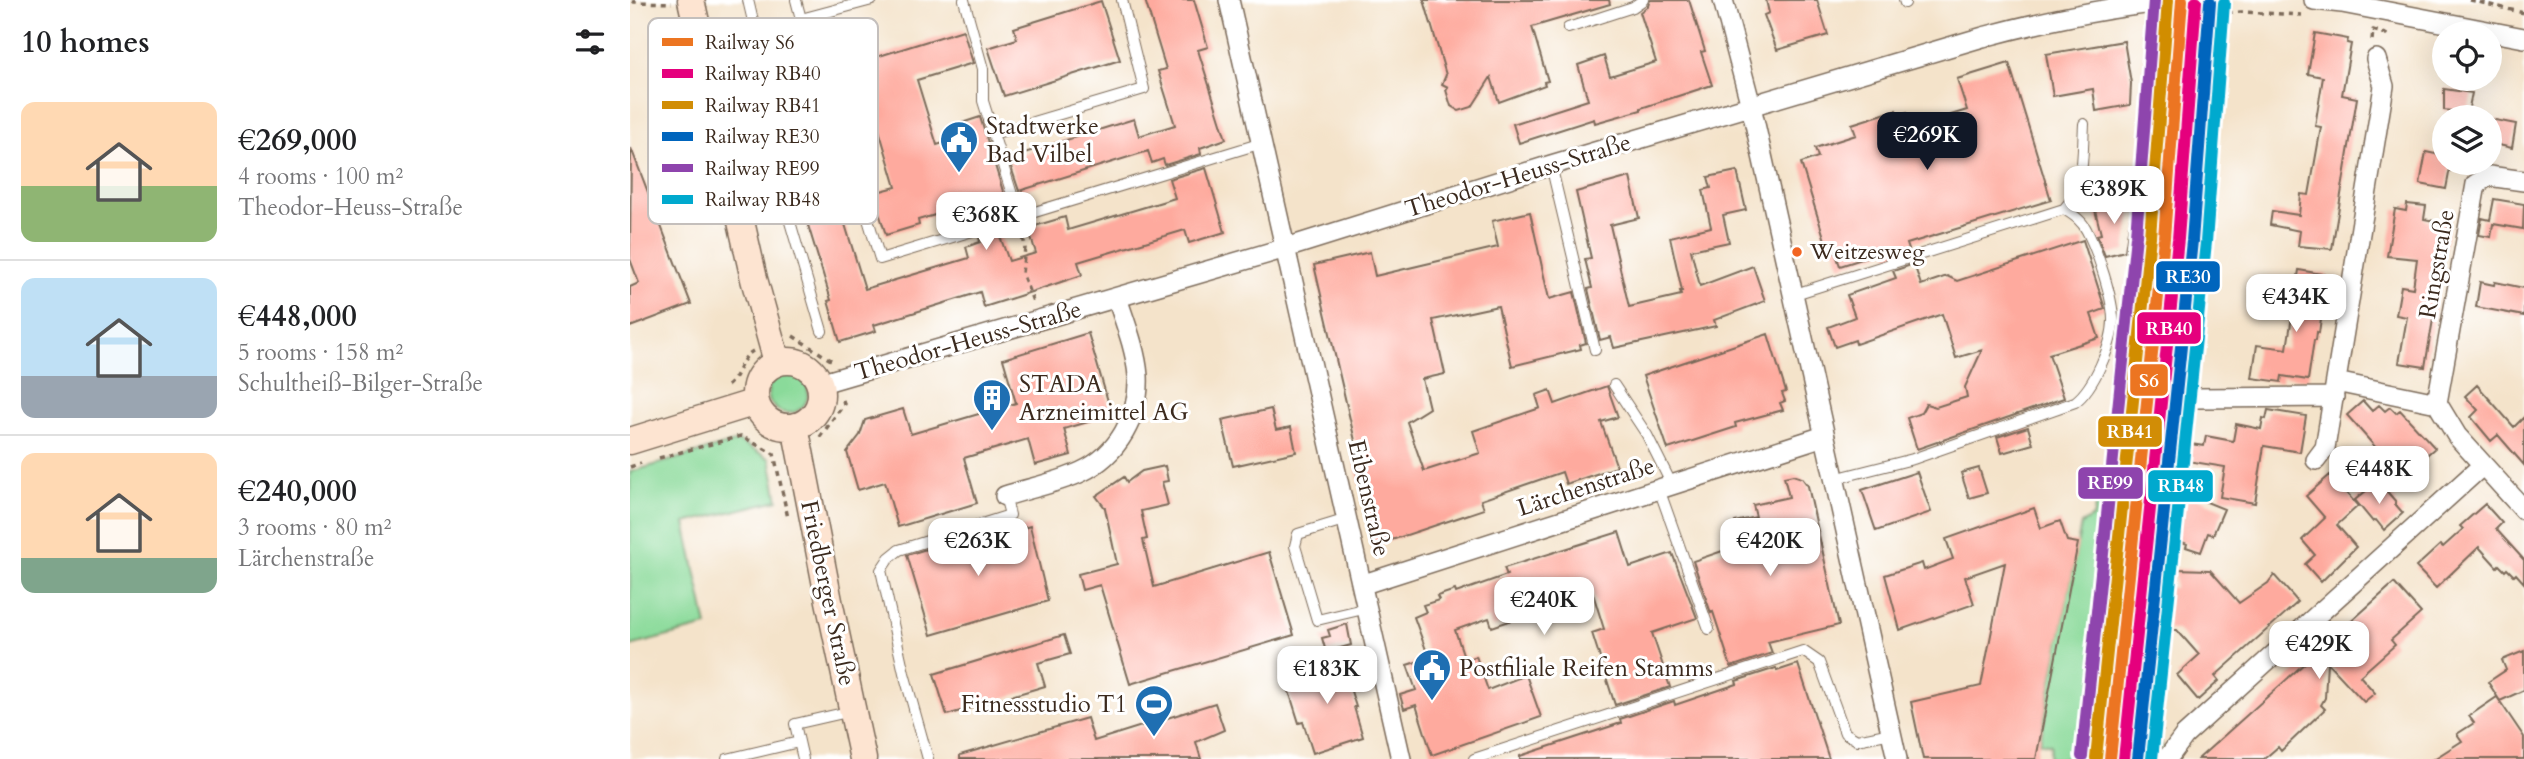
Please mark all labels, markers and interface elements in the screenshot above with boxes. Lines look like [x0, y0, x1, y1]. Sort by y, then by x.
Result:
legend [648, 18, 878, 224]
map controls [2432, 21, 2502, 175]
button: locate [2432, 21, 2502, 91]
text: 10 homes [21, 22, 150, 63]
icon: filters [571, 23, 609, 61]
text: Railway S6 [705, 30, 794, 56]
text: Railway RB40 [705, 61, 821, 87]
text: Railway RB41 [705, 93, 821, 119]
button: layers [2432, 105, 2502, 175]
place label: Stadtwerke Bad Vilbel [986, 110, 1099, 171]
pin: €269K [1878, 113, 1976, 172]
public building icon: Stadtwerke Bad Vilbel [938, 119, 980, 174]
text: €269K [1893, 119, 1961, 150]
text: €269,000 [238, 120, 357, 161]
text: Railway RE30 [705, 124, 820, 150]
street label: Theodor-Heuss-Straße [1401, 126, 1635, 226]
icon: home [77, 130, 161, 214]
text: Railway RE99 [705, 156, 820, 182]
text: 4 rooms · 100 m² [238, 161, 403, 192]
pin: €389K [2065, 166, 2163, 226]
text: €389K [2080, 173, 2148, 204]
text: Railway RB48 [705, 187, 821, 213]
text: Theodor-Heuss-Straße [238, 192, 463, 223]
pin: €368K [937, 192, 1035, 252]
text: €368K [952, 199, 1020, 230]
street label: Ringstraße [2411, 207, 2463, 321]
place label: Weitzesweg [1809, 237, 1925, 267]
marker: Weitzesweg [1790, 245, 1804, 259]
line badge: RE30 [2155, 260, 2221, 293]
text: RE30 [2165, 264, 2211, 290]
pin: €434K [2247, 274, 2345, 334]
text: €434K [2262, 281, 2330, 312]
street label: Theodor-Heuss-Straße [851, 293, 1085, 389]
text: €448,000 [238, 296, 357, 337]
icon: home [77, 306, 161, 390]
line badge: RB40 [2136, 311, 2202, 345]
text: RB40 [2145, 316, 2193, 342]
text: 5 rooms · 158 m² [238, 337, 403, 368]
line badge: S6 [2129, 363, 2169, 397]
text: Schultheiß-Bilger-Straße [238, 368, 483, 399]
place label: STADA Arzneimittel AG [1019, 368, 1189, 429]
text: S6 [2139, 368, 2159, 394]
building icon: STADA Arzneimittel AG [971, 377, 1013, 432]
line badge: RB41 [2097, 415, 2163, 448]
text: RB41 [2106, 419, 2154, 445]
street label: Eibenstraße [1340, 436, 1398, 560]
pin: €448K [2330, 447, 2428, 506]
street label: Lärchenstraße [1513, 449, 1659, 525]
text: €448K [2345, 453, 2413, 484]
line badge: RE99 [2077, 466, 2144, 500]
line badge: RB48 [2147, 469, 2214, 503]
text: RE99 [2087, 470, 2133, 496]
text: €240,000 [238, 471, 357, 512]
text: RB48 [2157, 473, 2205, 499]
icon: home [77, 481, 161, 565]
street label: Friedberger Straße [792, 497, 864, 689]
text: 3 rooms · 80 m² [238, 512, 391, 543]
pin: €263K [929, 518, 1027, 578]
pin: €420K [1721, 518, 1819, 578]
text: €263K [944, 525, 1012, 556]
text: €420K [1736, 525, 1804, 556]
text: Lärchenstraße [238, 543, 375, 574]
pin: €240K [1495, 578, 1593, 637]
text: €240K [1510, 584, 1578, 615]
pin: €429K [2270, 622, 2368, 681]
text: €429K [2285, 628, 2353, 659]
pin: €183K [1278, 646, 1376, 706]
public building icon: Postfiliale Reifen Stamms [1411, 647, 1453, 702]
place label: Postfiliale Reifen Stamms [1459, 652, 1713, 685]
text: €183K [1293, 653, 1361, 684]
sports icon: Fitnessstudio T1 [1133, 683, 1175, 738]
place label: Fitnessstudio T1 [961, 688, 1127, 721]

